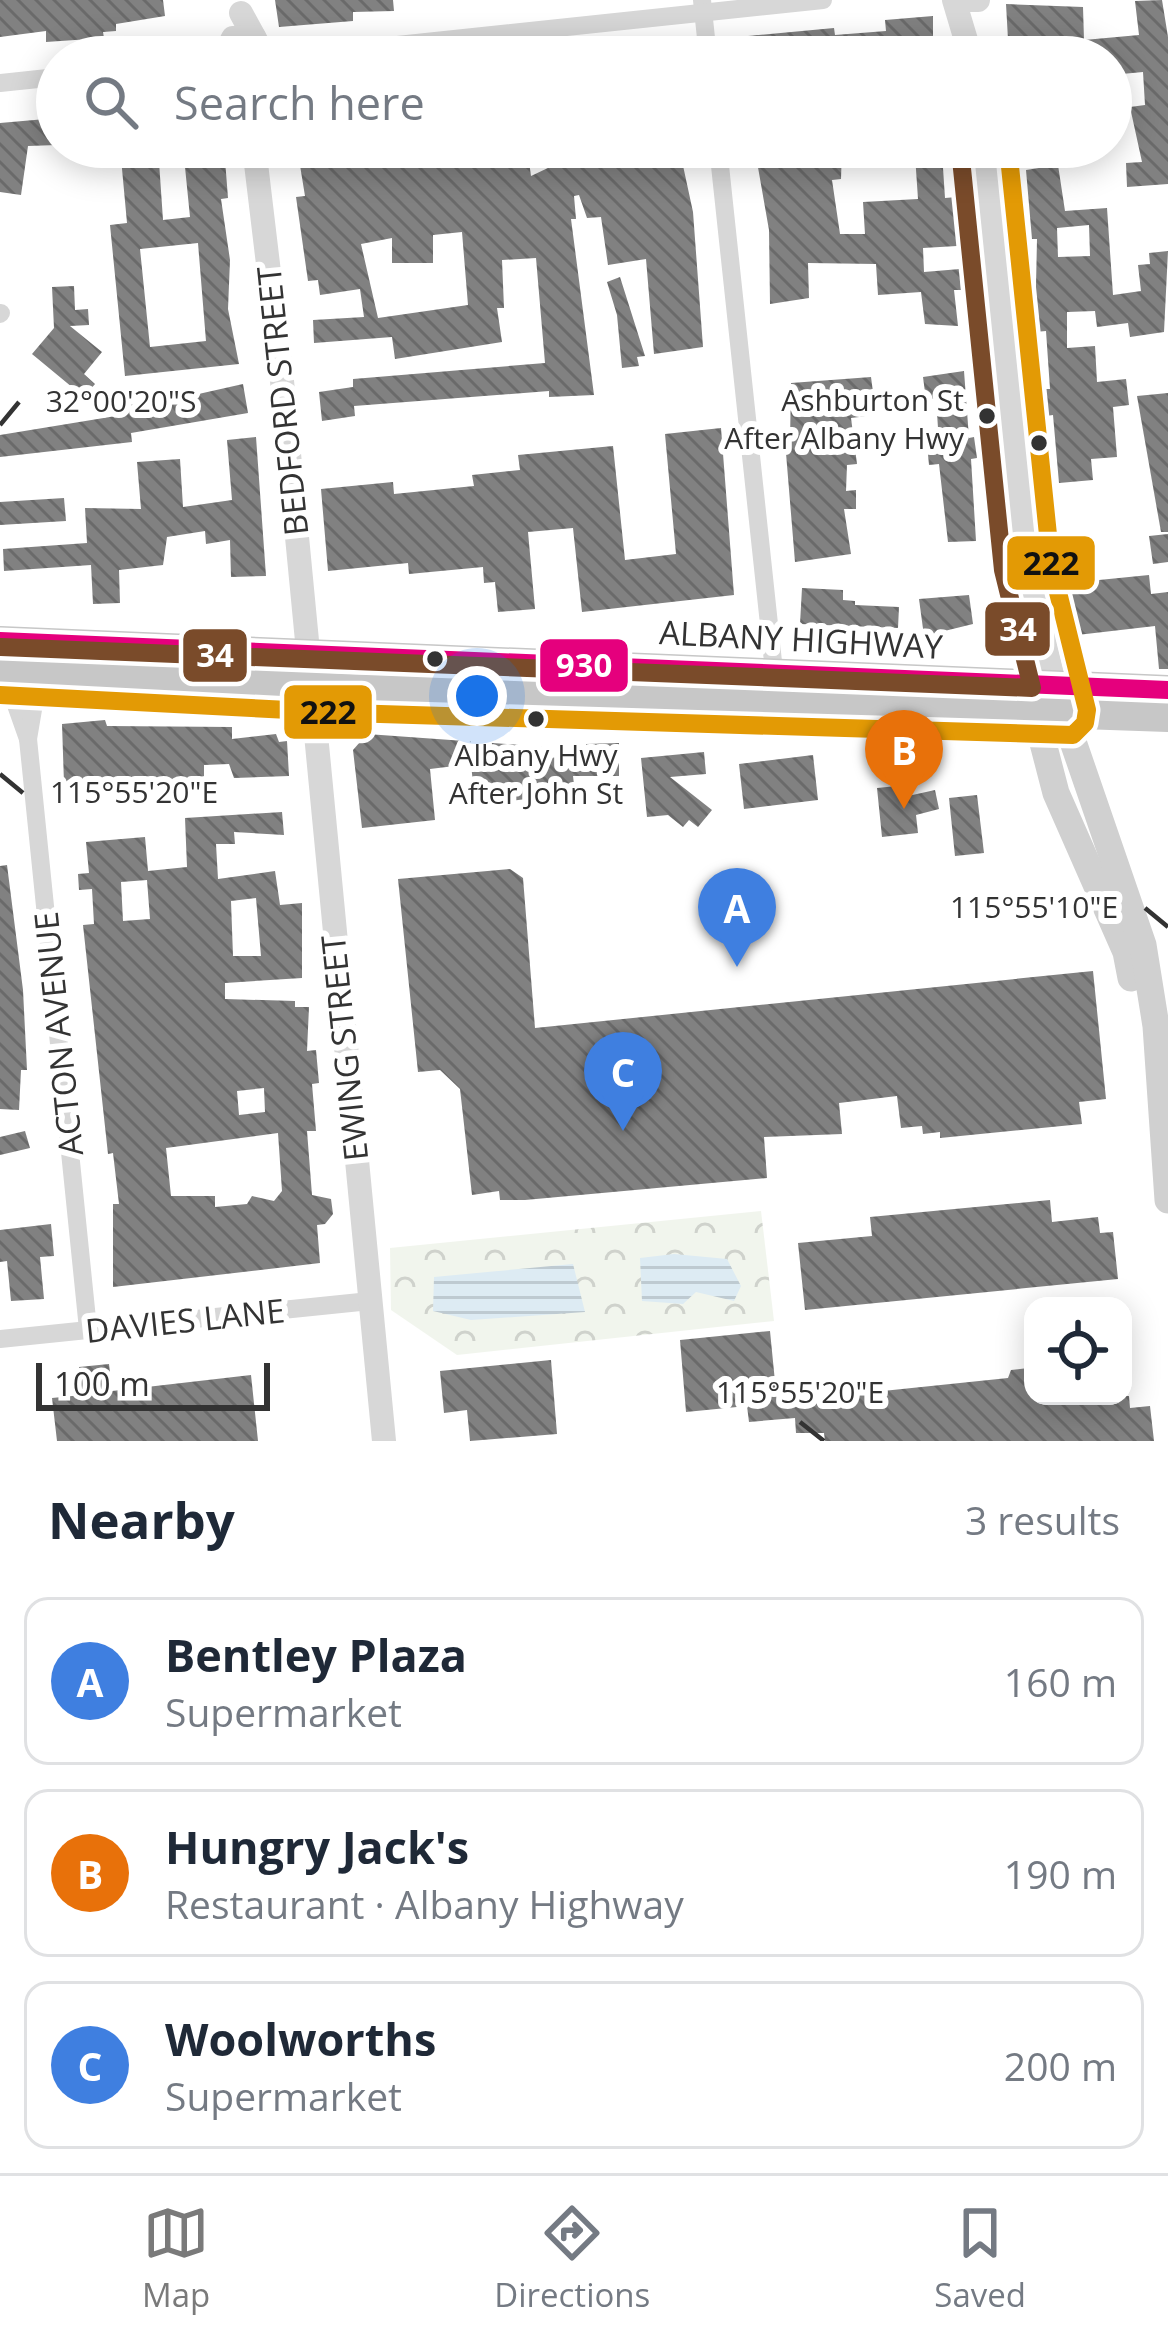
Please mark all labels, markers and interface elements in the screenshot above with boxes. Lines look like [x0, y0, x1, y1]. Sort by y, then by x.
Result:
search box [36, 36, 1132, 168]
icon: search [78, 69, 144, 135]
text: Search here [174, 72, 425, 133]
street label: BEDFORD STREET [245, 264, 319, 538]
place label: Ashburton St After Albany Hwy [724, 379, 965, 458]
text: 32°00'20"S [46, 380, 196, 421]
marker: Ashburton St After Albany Hwy [976, 405, 998, 427]
unlabelled marker [1028, 432, 1050, 454]
line badge: 222 [1005, 534, 1097, 592]
text: 222 [1023, 540, 1079, 585]
line badge: 34 [983, 600, 1052, 658]
text: 34 [999, 606, 1037, 651]
street label: ALBANY HIGHWAY [658, 609, 944, 669]
line badge: 34 [181, 627, 249, 684]
text: 34 [196, 632, 234, 677]
line badge: 930 [538, 637, 630, 694]
text: 930 [556, 642, 612, 687]
unlabelled marker [424, 648, 446, 670]
your location [447, 666, 507, 726]
line badge: 222 [282, 683, 374, 741]
text: 222 [300, 689, 356, 734]
marker: Albany Hwy After John St [525, 708, 547, 730]
pin: B [865, 710, 943, 809]
place label: Albany Hwy After John St [449, 734, 623, 813]
text: 115°55'20"E [50, 771, 218, 812]
pin: A [698, 868, 776, 967]
text: 115°55'10"E [950, 886, 1118, 927]
street label: ACTON AVENUE [23, 910, 93, 1158]
street label: EWING STREET [310, 933, 378, 1163]
pin: C [584, 1032, 662, 1131]
street label: DAVIES LANE [83, 1287, 287, 1353]
map controls [1024, 1297, 1132, 1405]
button: locate [1024, 1297, 1132, 1405]
scale bar [36, 1357, 270, 1410]
text: 100 m [54, 1361, 150, 1406]
text: 115°55'20"E [716, 1371, 884, 1412]
text: Nearby [48, 1484, 235, 1554]
text: 3 results [965, 1493, 1120, 1546]
text: Bentley Plaza [165, 1624, 467, 1685]
text: A [77, 1655, 103, 1708]
text: 160 m [1004, 1655, 1117, 1708]
text: Supermarket [165, 1685, 402, 1738]
text: Hungry Jack's [165, 1816, 469, 1877]
text: B [77, 1847, 103, 1900]
text: 190 m [1004, 1847, 1117, 1900]
text: Restaurant · Albany Highway [165, 1877, 684, 1930]
text: Woolworths [165, 2008, 436, 2069]
text: C [78, 2039, 102, 2092]
text: 200 m [1004, 2039, 1117, 2092]
text: Supermarket [165, 2069, 402, 2122]
tab: Map [142, 2200, 210, 2317]
tab: Directions [494, 2200, 650, 2317]
tab: Saved [934, 2200, 1026, 2317]

